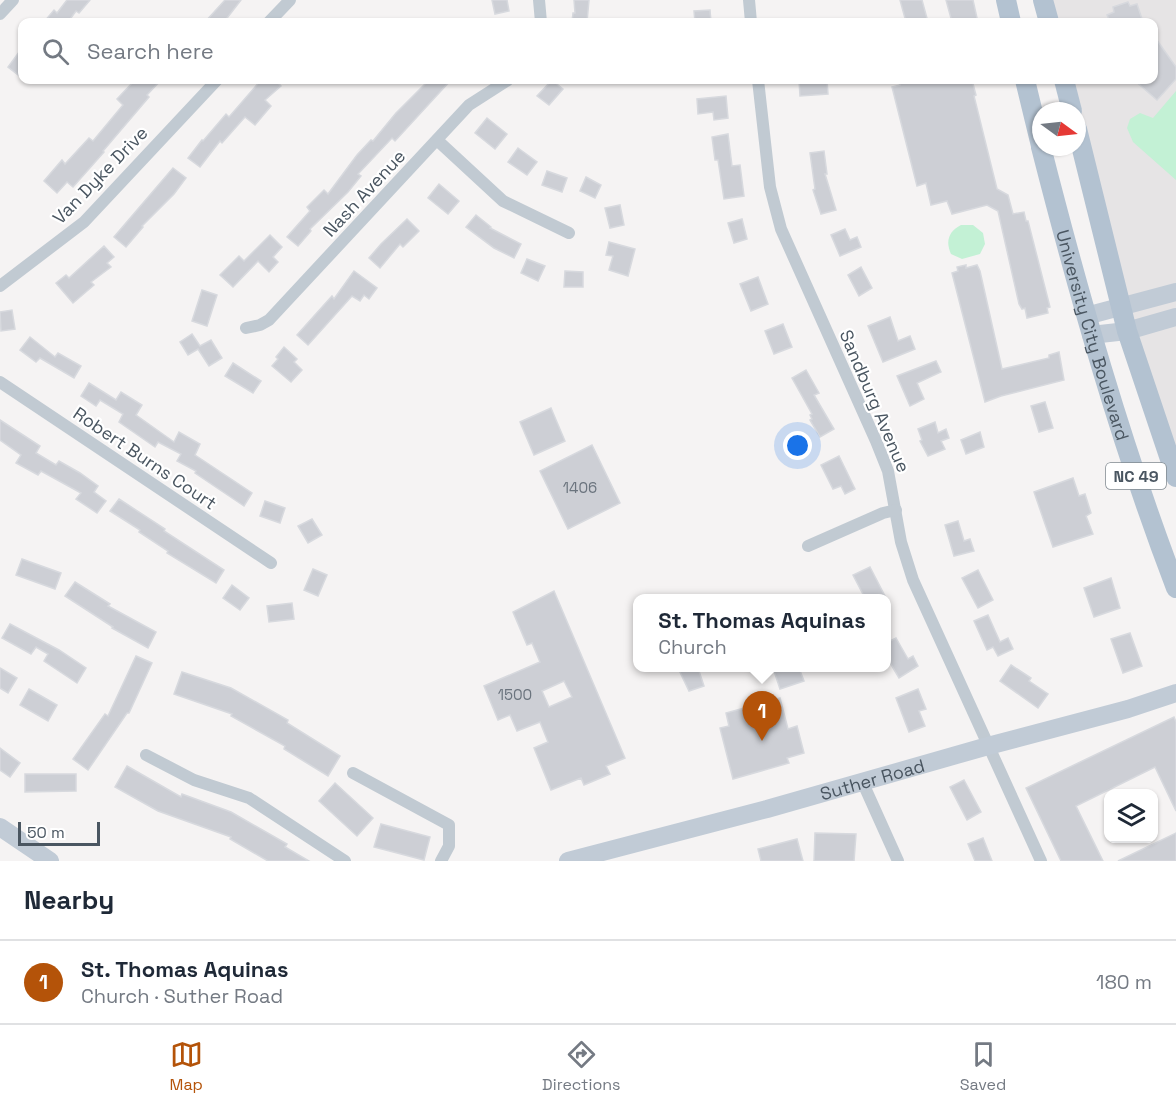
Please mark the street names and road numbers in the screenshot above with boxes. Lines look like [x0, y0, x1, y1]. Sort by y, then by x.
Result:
street label: Van Dyke Drive [48, 121, 152, 229]
street label: Nash Avenue [318, 145, 410, 241]
street label: University City Boulevard [1052, 227, 1135, 443]
street label: Sandburg Avenue [835, 326, 915, 476]
street label: Robert Burns Court [69, 401, 221, 515]
road number: NC 49 [1106, 463, 1166, 489]
street label: Suther Road [817, 753, 927, 805]

